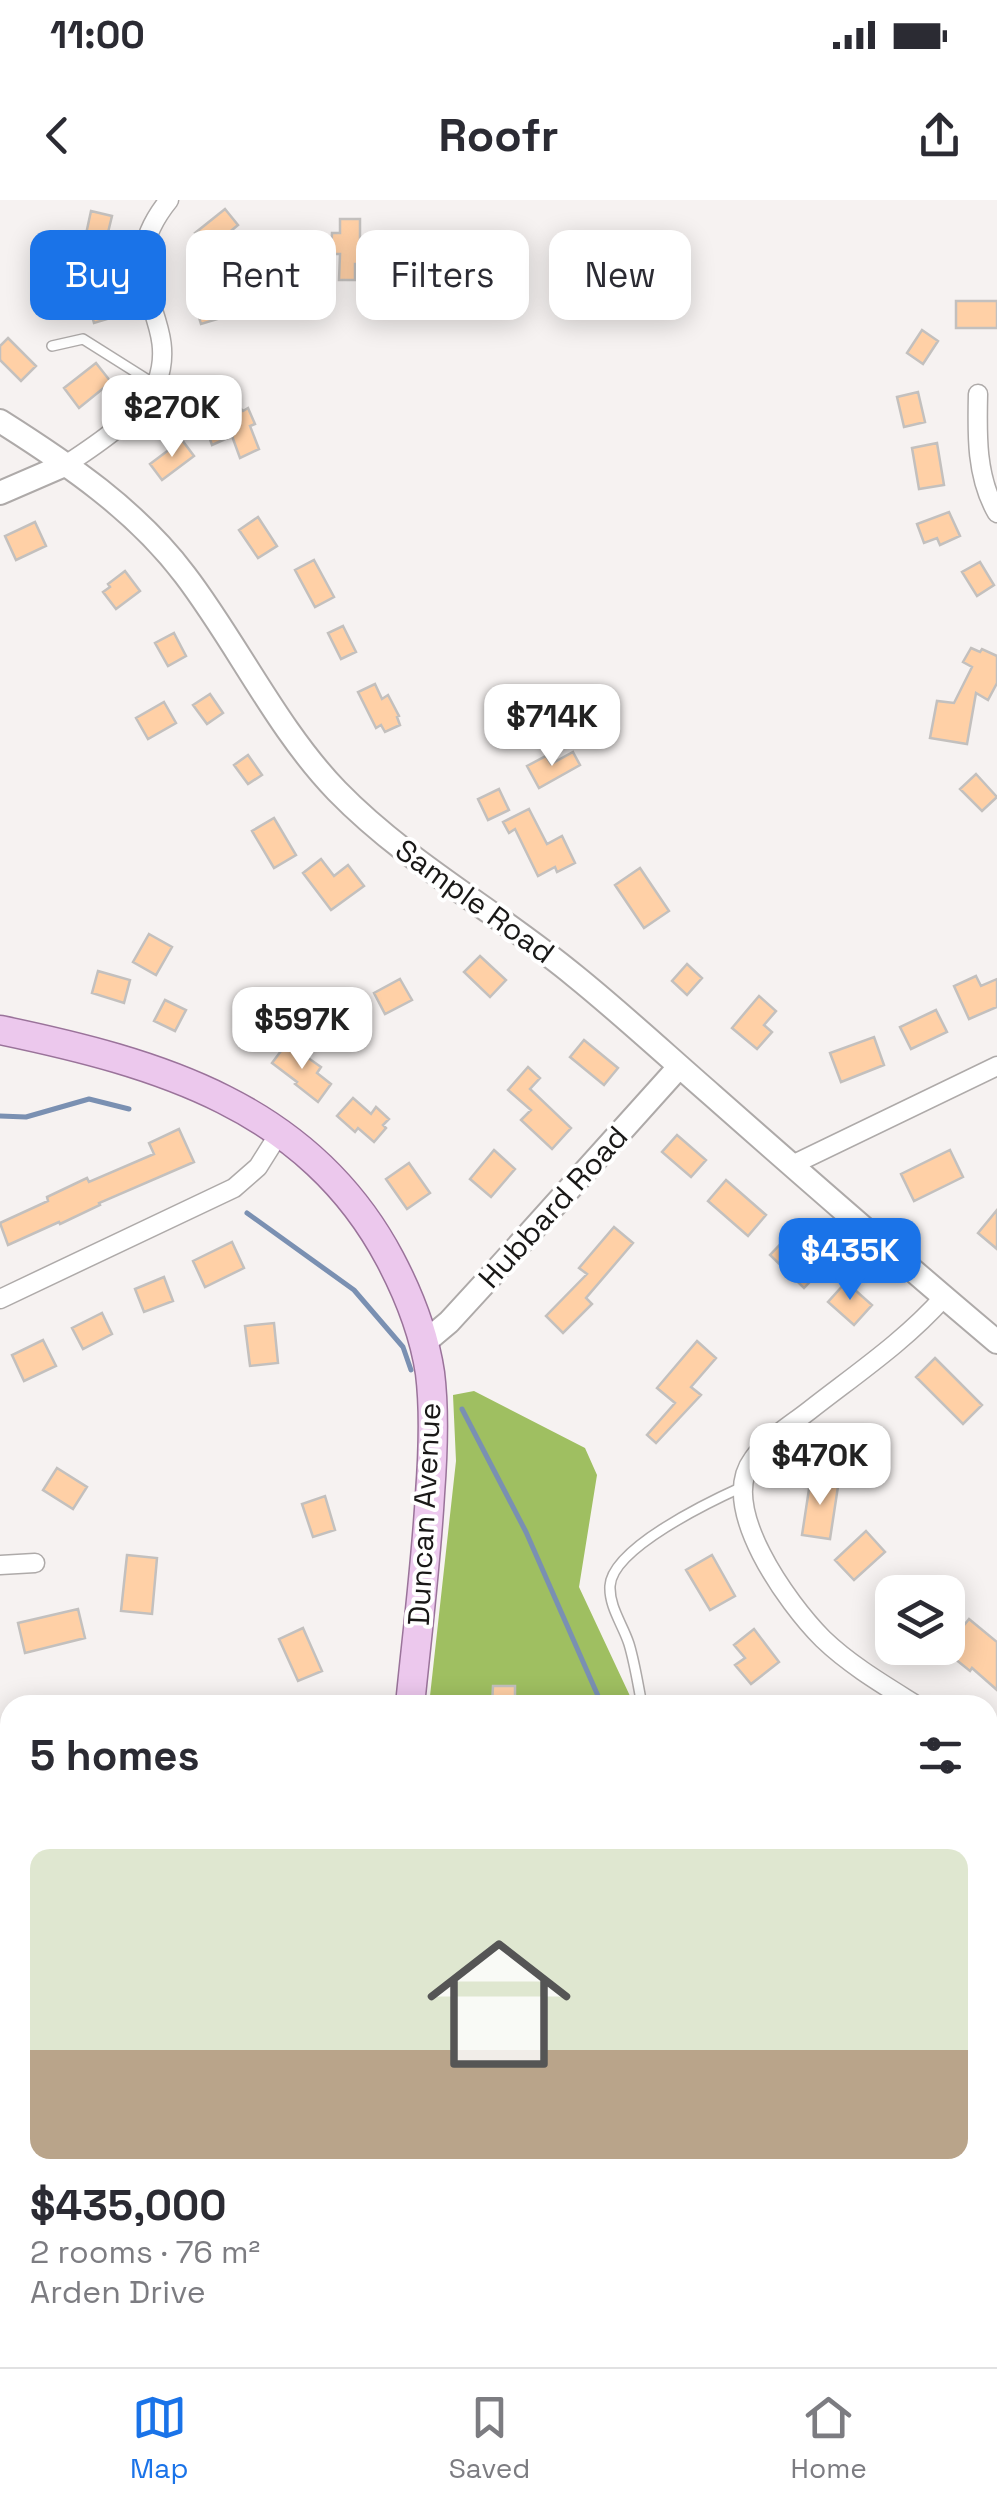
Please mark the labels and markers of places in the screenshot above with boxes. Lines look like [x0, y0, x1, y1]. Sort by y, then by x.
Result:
pin: $270K [102, 375, 242, 460]
pin: $714K [482, 684, 622, 769]
pin: $597K [232, 987, 372, 1072]
pin: $435K [780, 1218, 920, 1303]
pin: $470K [750, 1423, 890, 1508]

